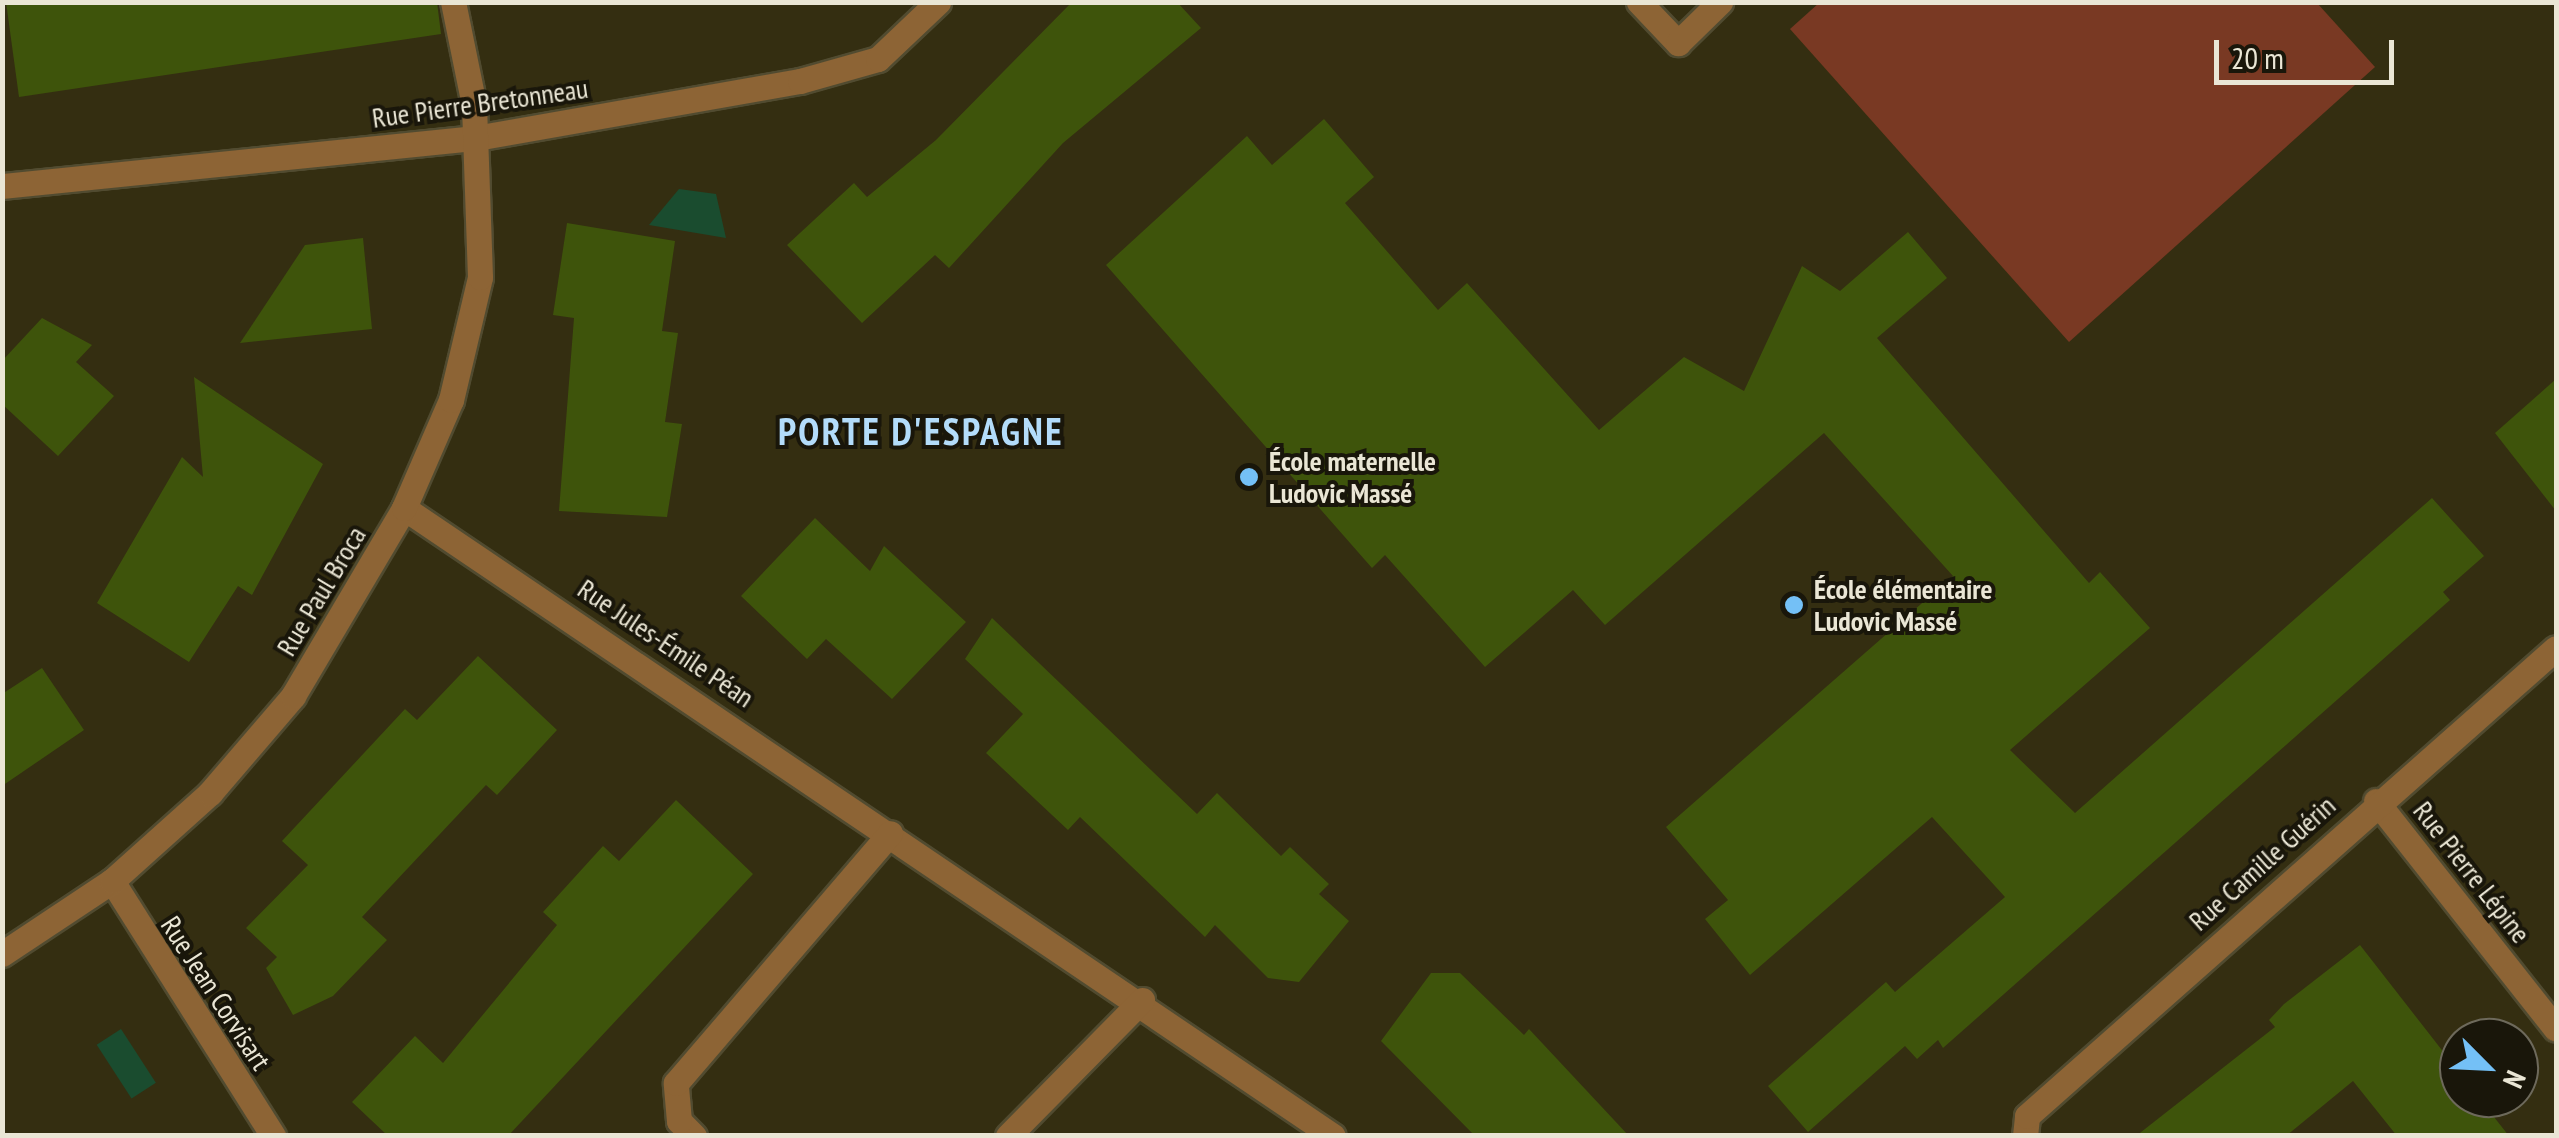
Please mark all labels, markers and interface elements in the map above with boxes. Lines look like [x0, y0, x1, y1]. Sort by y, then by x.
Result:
scale bar [2219, 20, 2399, 82]
text: 20 m [2231, 38, 2284, 77]
street label: Rue Pierre Bretonneau [370, 71, 590, 135]
district label: PORTE D'ESPAGNE [778, 408, 1064, 454]
place label: École maternelle Ludovic Massé [1269, 444, 1436, 510]
marker: École maternelle Ludovic Massé [1238, 466, 1260, 488]
street label: Rue Paul Broca [269, 520, 373, 662]
street label: Rue Jules-Émile Péan [572, 572, 760, 714]
place label: École élémentaire Ludovic Massé [1814, 572, 1993, 638]
marker: École élémentaire Ludovic Massé [1783, 594, 1805, 616]
street label: Rue Camille Guérin [2182, 789, 2342, 937]
street label: Rue Pierre Lépine [2406, 795, 2538, 949]
street label: Rue Jean Corvisart [154, 910, 278, 1076]
north arrow [2439, 1018, 2539, 1118]
text: N [2495, 1065, 2535, 1094]

